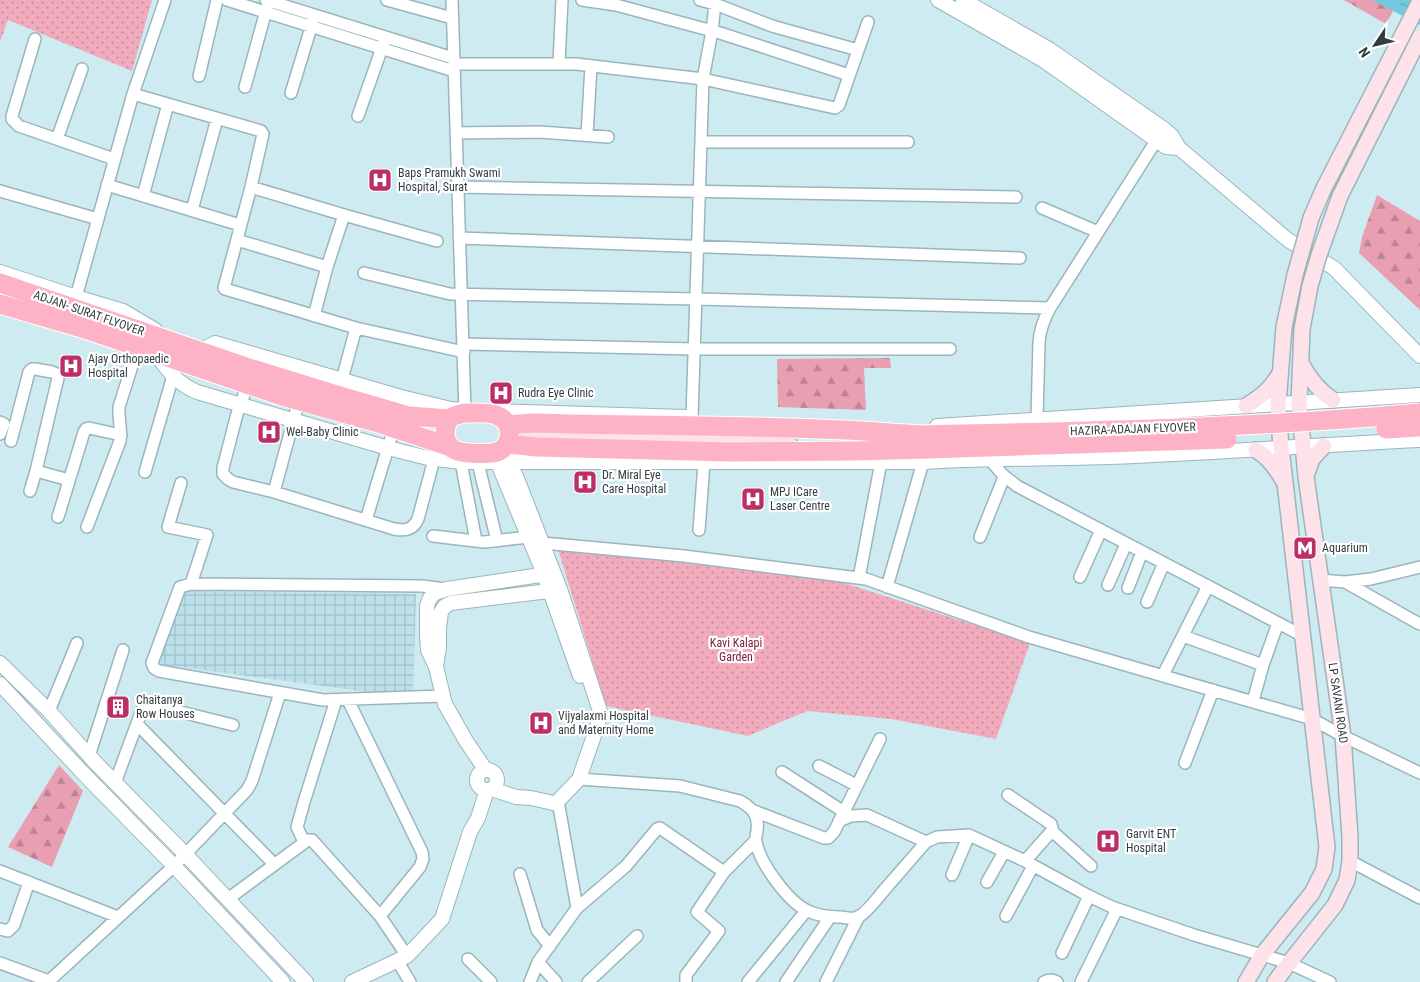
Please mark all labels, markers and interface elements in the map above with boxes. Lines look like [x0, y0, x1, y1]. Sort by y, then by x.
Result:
north arrow [1350, 20, 1400, 70]
text: N [1355, 44, 1373, 61]
place label: Baps Pramukh Swami Hospital, Surat [398, 166, 501, 194]
hospital icon: Baps Pramukh Swami Hospital, Surat [367, 167, 393, 193]
street label: ADJAN- SURAT FLYOVER [32, 287, 147, 339]
place label: Ajay Orthopaedic Hospital [88, 352, 170, 380]
hospital icon: Ajay Orthopaedic Hospital [58, 353, 84, 379]
hospital icon: Rudra Eye Clinic [488, 380, 514, 406]
place label: Rudra Eye Clinic [518, 386, 594, 400]
hospital icon: Wel-Baby Clinic [256, 419, 282, 445]
street label: HAZIRA-ADAJAN FLYOVER [1070, 420, 1197, 438]
place label: Wel-Baby Clinic [286, 425, 359, 439]
place label: Dr. Miral Eye Care Hospital [602, 468, 666, 496]
hospital icon: Dr. Miral Eye Care Hospital [572, 469, 598, 495]
place label: MPJ ICare Laser Centre [770, 485, 830, 513]
hospital icon: MPJ ICare Laser Centre [740, 486, 766, 512]
metro station icon: Aquarium [1292, 535, 1318, 561]
place label: Aquarium [1322, 541, 1368, 555]
park label: Kavi Kalapi Garden [710, 636, 762, 664]
street label: LP SAVANI ROAD [1325, 662, 1351, 744]
place label: Chaitanya Row Houses [136, 693, 195, 721]
building icon: Chaitanya Row Houses [105, 694, 131, 720]
place label: Vijyalaxmi Hospital and Maternity Home [558, 709, 654, 737]
hospital icon: Vijyalaxmi Hospital and Maternity Home [528, 710, 554, 736]
place label: Garvit ENT Hospital [1126, 827, 1176, 855]
hospital icon: Garvit ENT Hospital [1095, 828, 1121, 854]

